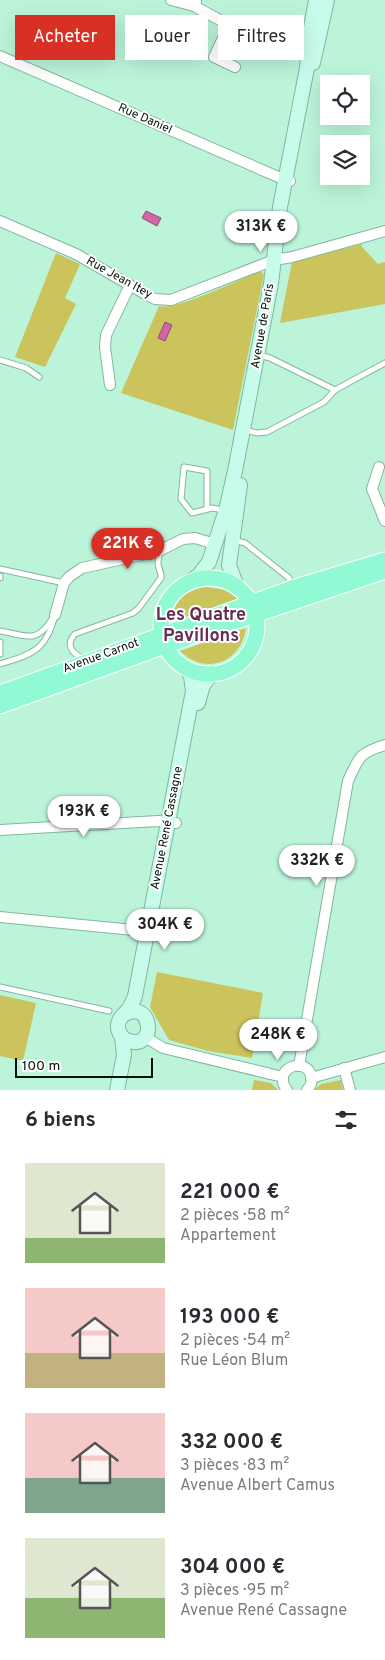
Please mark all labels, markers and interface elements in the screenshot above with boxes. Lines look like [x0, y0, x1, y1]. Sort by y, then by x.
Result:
chip: Acheter [15, 15, 115, 60]
chip: Louer [125, 15, 208, 60]
chip: Filtres [218, 15, 304, 60]
map controls [320, 75, 370, 185]
button: locate [320, 75, 370, 125]
street label: Rue Daniel [115, 100, 175, 138]
button: layers [320, 135, 370, 185]
pin: 313K € [220, 210, 302, 253]
text: 313K € [236, 217, 286, 237]
street label: Rue Jean Itey [83, 253, 155, 303]
street label: Avenue de Paris [248, 282, 278, 370]
pin: 221K € [87, 528, 169, 570]
text: 221K € [102, 534, 154, 554]
district label: Les Quatre Pavillons [156, 604, 246, 648]
street label: Avenue Carnot [61, 635, 141, 677]
street label: Avenue René Cassagne [147, 765, 187, 891]
pin: 193K € [43, 796, 125, 838]
text: 193K € [58, 802, 110, 822]
pin: 332K € [276, 844, 358, 887]
text: 332K € [290, 851, 344, 871]
pin: 304K € [124, 908, 206, 951]
text: 304K € [137, 915, 193, 935]
pin: 248K € [237, 1018, 319, 1061]
text: 248K € [250, 1025, 306, 1045]
scale bar [15, 1055, 152, 1078]
text: 100 m [22, 1058, 60, 1075]
icon: filters [332, 1106, 360, 1134]
text: 6 biens [25, 1107, 96, 1134]
text: 221 000 € [180, 1179, 280, 1206]
icon: home [65, 1183, 125, 1243]
text: 2 pièces · 58 m² [180, 1206, 290, 1226]
text: Appartement [180, 1226, 276, 1246]
text: 193 000 € [180, 1304, 279, 1331]
icon: home [65, 1308, 125, 1368]
text: 2 pièces · 54 m² [180, 1331, 290, 1351]
text: Rue Léon Blum [180, 1351, 288, 1371]
text: 332 000 € [180, 1429, 283, 1456]
icon: home [65, 1433, 125, 1493]
text: 3 pièces · 83 m² [180, 1456, 289, 1476]
text: Avenue Albert Camus [180, 1476, 335, 1496]
text: 304 000 € [180, 1554, 285, 1581]
icon: home [65, 1558, 125, 1618]
text: 3 pièces · 95 m² [180, 1581, 289, 1601]
text: Avenue René Cassagne [180, 1601, 347, 1621]

